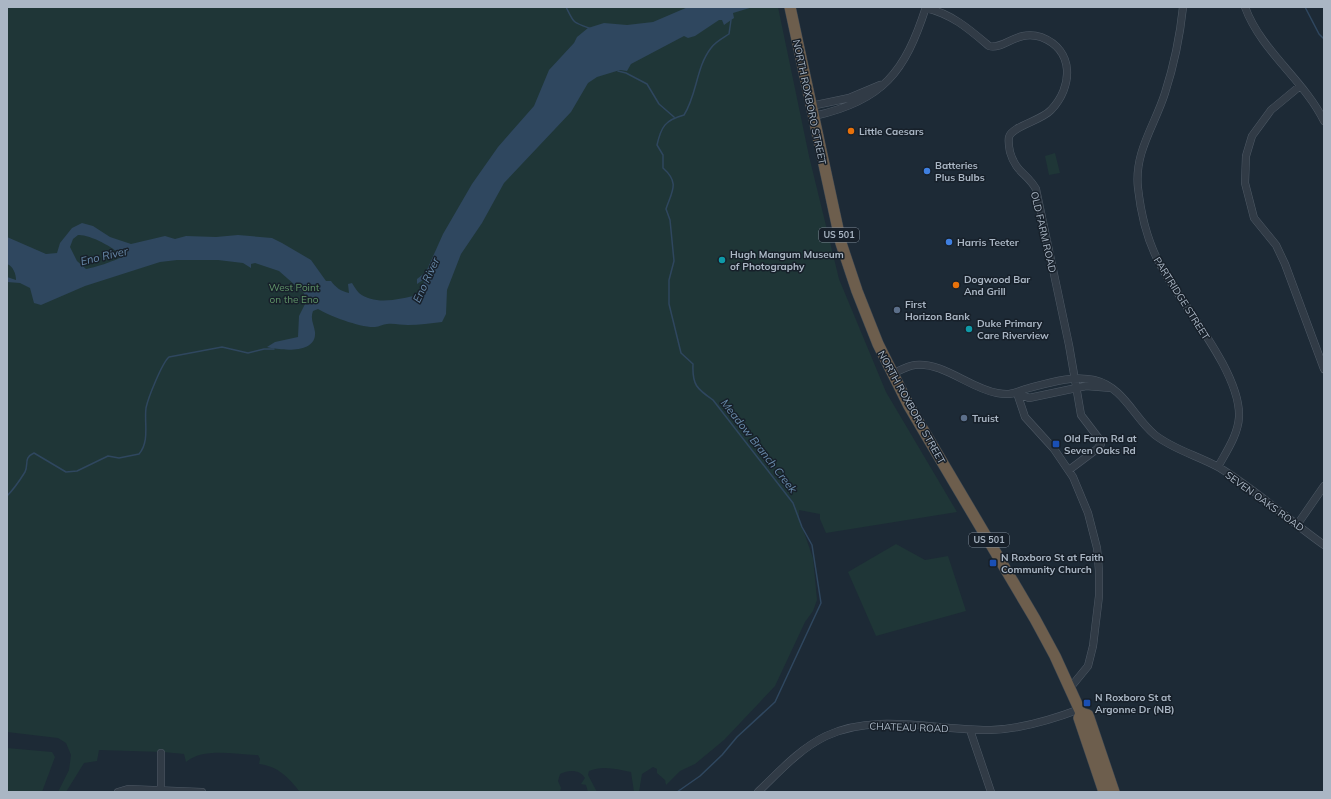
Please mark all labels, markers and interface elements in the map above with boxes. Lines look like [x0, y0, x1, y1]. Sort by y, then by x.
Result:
street label: NORTH ROXBORO STREET [790, 38, 829, 166]
place label: Little Caesars [859, 125, 924, 138]
marker: Little Caesars [846, 126, 856, 136]
place label: Batteries Plus Bulbs [935, 159, 985, 184]
marker: Batteries Plus Bulbs [922, 166, 932, 176]
street label: OLD FARM ROAD [1028, 190, 1059, 274]
road number: US 501 [819, 228, 859, 242]
place label: Harris Teeter [957, 236, 1019, 249]
marker: Harris Teeter [944, 237, 954, 247]
water label: Eno River [79, 244, 130, 268]
place label: Hugh Mangum Museum of Photography [730, 248, 844, 273]
water label: Eno River [410, 254, 443, 305]
street label: PARTRIDGE STREET [1151, 254, 1212, 342]
marker: Hugh Mangum Museum of Photography [717, 255, 727, 265]
place label: Dogwood Bar And Grill [964, 273, 1030, 298]
marker: Dogwood Bar And Grill [951, 280, 961, 290]
park label: West Point on the Eno [269, 281, 320, 306]
place label: First Horizon Bank [905, 298, 970, 323]
marker: First Horizon Bank [892, 305, 902, 315]
place label: Duke Primary Care Riverview [977, 317, 1049, 342]
marker: Duke Primary Care Riverview [964, 324, 974, 334]
street label: NORTH ROXBORO STREET [875, 348, 948, 466]
water label: Meadow Branch Creek [718, 396, 800, 496]
place label: Truist [972, 412, 999, 425]
marker: Truist [959, 413, 969, 423]
place label: Old Farm Rd at Seven Oaks Rd [1064, 432, 1137, 457]
marker: Old Farm Rd at Seven Oaks Rd [1051, 439, 1061, 449]
street label: SEVEN OAKS ROAD [1223, 468, 1307, 534]
road number: US 501 [969, 533, 1009, 547]
place label: N Roxboro St at Faith Community Church [1001, 551, 1104, 576]
marker: N Roxboro St at Faith Community Church [988, 558, 998, 568]
place label: N Roxboro St at Argonne Dr (NB) [1095, 691, 1175, 716]
marker: N Roxboro St at Argonne Dr (NB) [1082, 698, 1092, 708]
street label: CHATEAU ROAD [869, 720, 949, 735]

